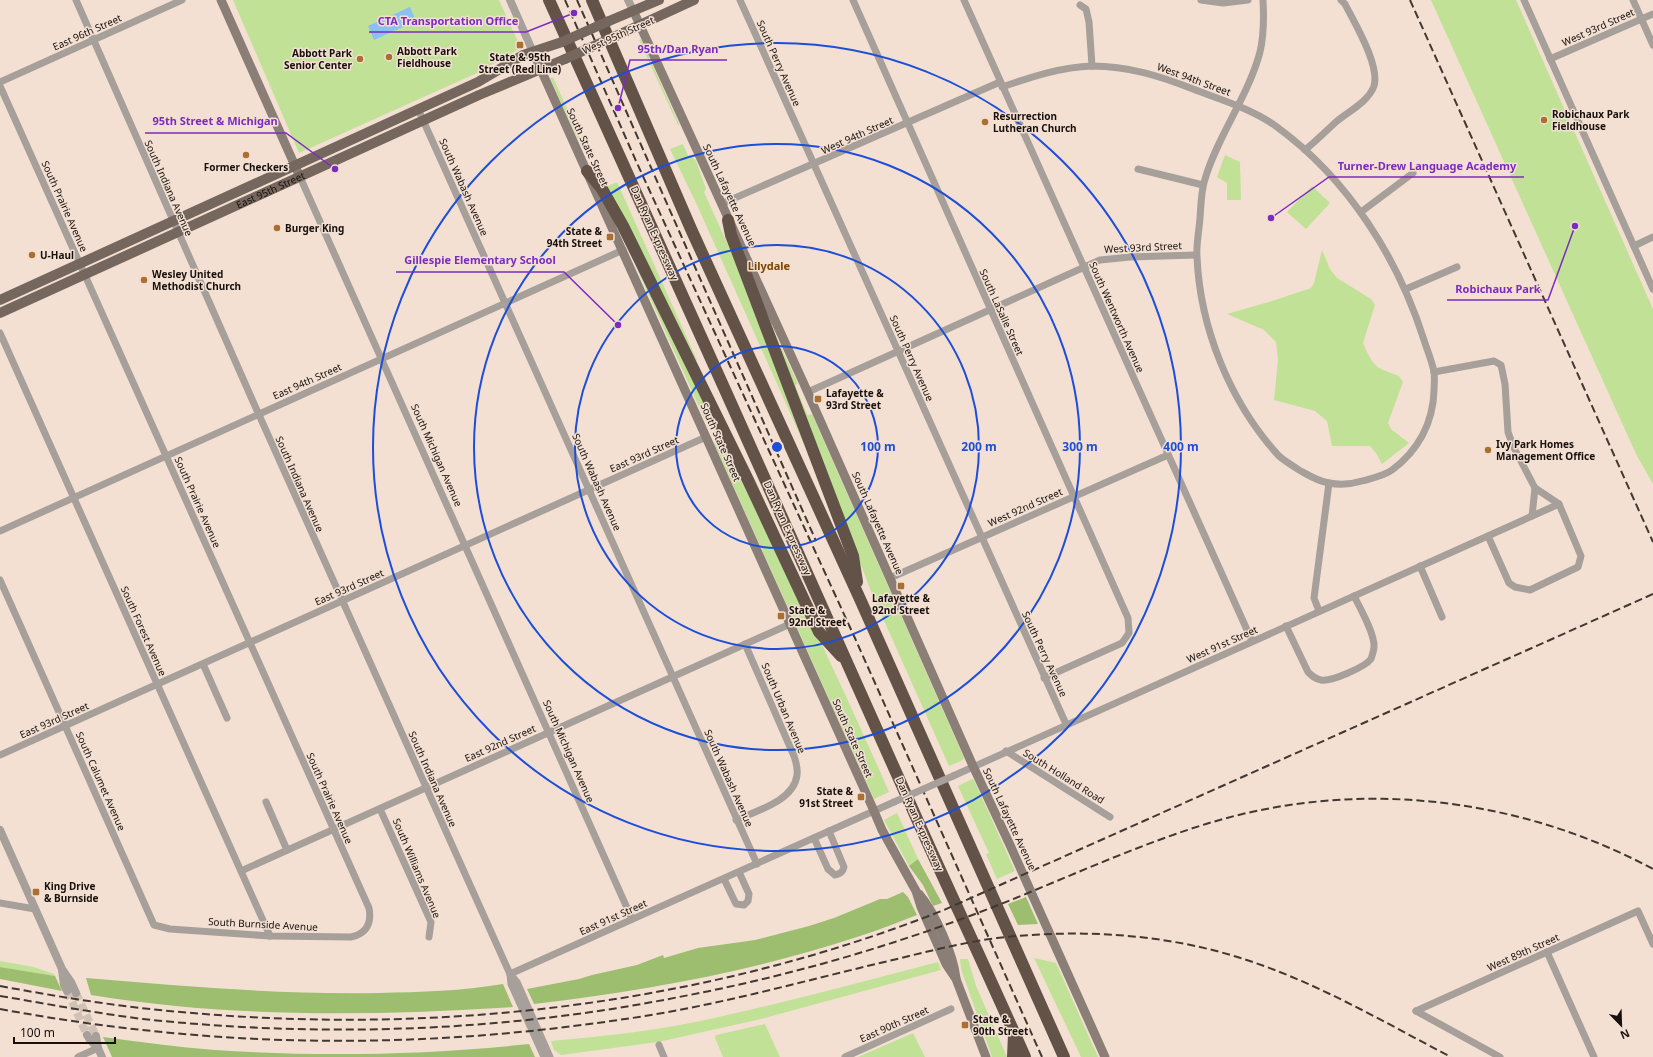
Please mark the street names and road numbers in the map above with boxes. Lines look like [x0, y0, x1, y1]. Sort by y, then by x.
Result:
street label: West 93rd Street [1560, 5, 1637, 49]
street label: East 96th Street [50, 10, 124, 53]
street label: West 95th Street [580, 13, 657, 57]
street label: South Perry Avenue [754, 18, 804, 109]
street label: West 94th Street [1155, 59, 1233, 99]
street label: South State Street [564, 106, 612, 189]
street label: West 94th Street [819, 113, 896, 157]
street label: South Wabash Avenue [436, 136, 492, 238]
street label: South Indiana Avenue [142, 138, 197, 238]
street label: South Lafayette Avenue [700, 142, 760, 249]
street label: South Prairie Avenue [39, 158, 92, 254]
street label: East 95th Street [234, 168, 307, 212]
street label: Dan Ryan Expressway [628, 184, 683, 283]
street label: West 93rd Street [1104, 238, 1183, 256]
street label: South Wentworth Avenue [1086, 259, 1148, 375]
street label: South LaSalle Street [977, 266, 1028, 358]
street label: South Perry Avenue [887, 313, 937, 404]
street label: East 94th Street [270, 359, 344, 402]
street label: South Michigan Avenue [408, 401, 466, 509]
street label: South State Street [697, 401, 745, 484]
street label: South Wabash Avenue [569, 431, 625, 533]
street label: East 93rd Street [607, 432, 681, 475]
street label: South Indiana Avenue [273, 434, 328, 534]
street label: South Prairie Avenue [172, 454, 225, 550]
street label: South Lafayette Avenue [849, 469, 907, 577]
street label: Dan Ryan Expressway [761, 479, 816, 578]
street label: West 92nd Street [986, 484, 1065, 530]
street label: East 93rd Street [312, 565, 386, 608]
street label: South Forest Avenue [118, 584, 170, 678]
street label: South Perry Avenue [1019, 609, 1071, 699]
street label: West 91st Street [1184, 622, 1260, 666]
street label: South Urban Avenue [759, 661, 810, 756]
street label: South Michigan Avenue [540, 697, 598, 805]
street label: South State Street [829, 697, 877, 780]
street label: East 93rd Street [17, 698, 91, 741]
street label: East 92nd Street [462, 721, 538, 765]
street label: South Wabash Avenue [701, 727, 757, 829]
street label: South Calumet Avenue [73, 729, 129, 833]
street label: South Indiana Avenue [406, 729, 461, 829]
street label: South Holland Road [1021, 745, 1107, 807]
street label: South Prairie Avenue [304, 750, 357, 846]
street label: South Lafayette Avenue [980, 766, 1040, 873]
street label: Dan Ryan Expressway [893, 775, 948, 874]
street label: South Williams Avenue [390, 816, 445, 920]
street label: East 91st Street [577, 896, 649, 938]
street label: South Burnside Avenue [208, 914, 319, 934]
street label: West 89th Street [1485, 930, 1562, 974]
street label: East 90th Street [857, 1002, 931, 1045]

